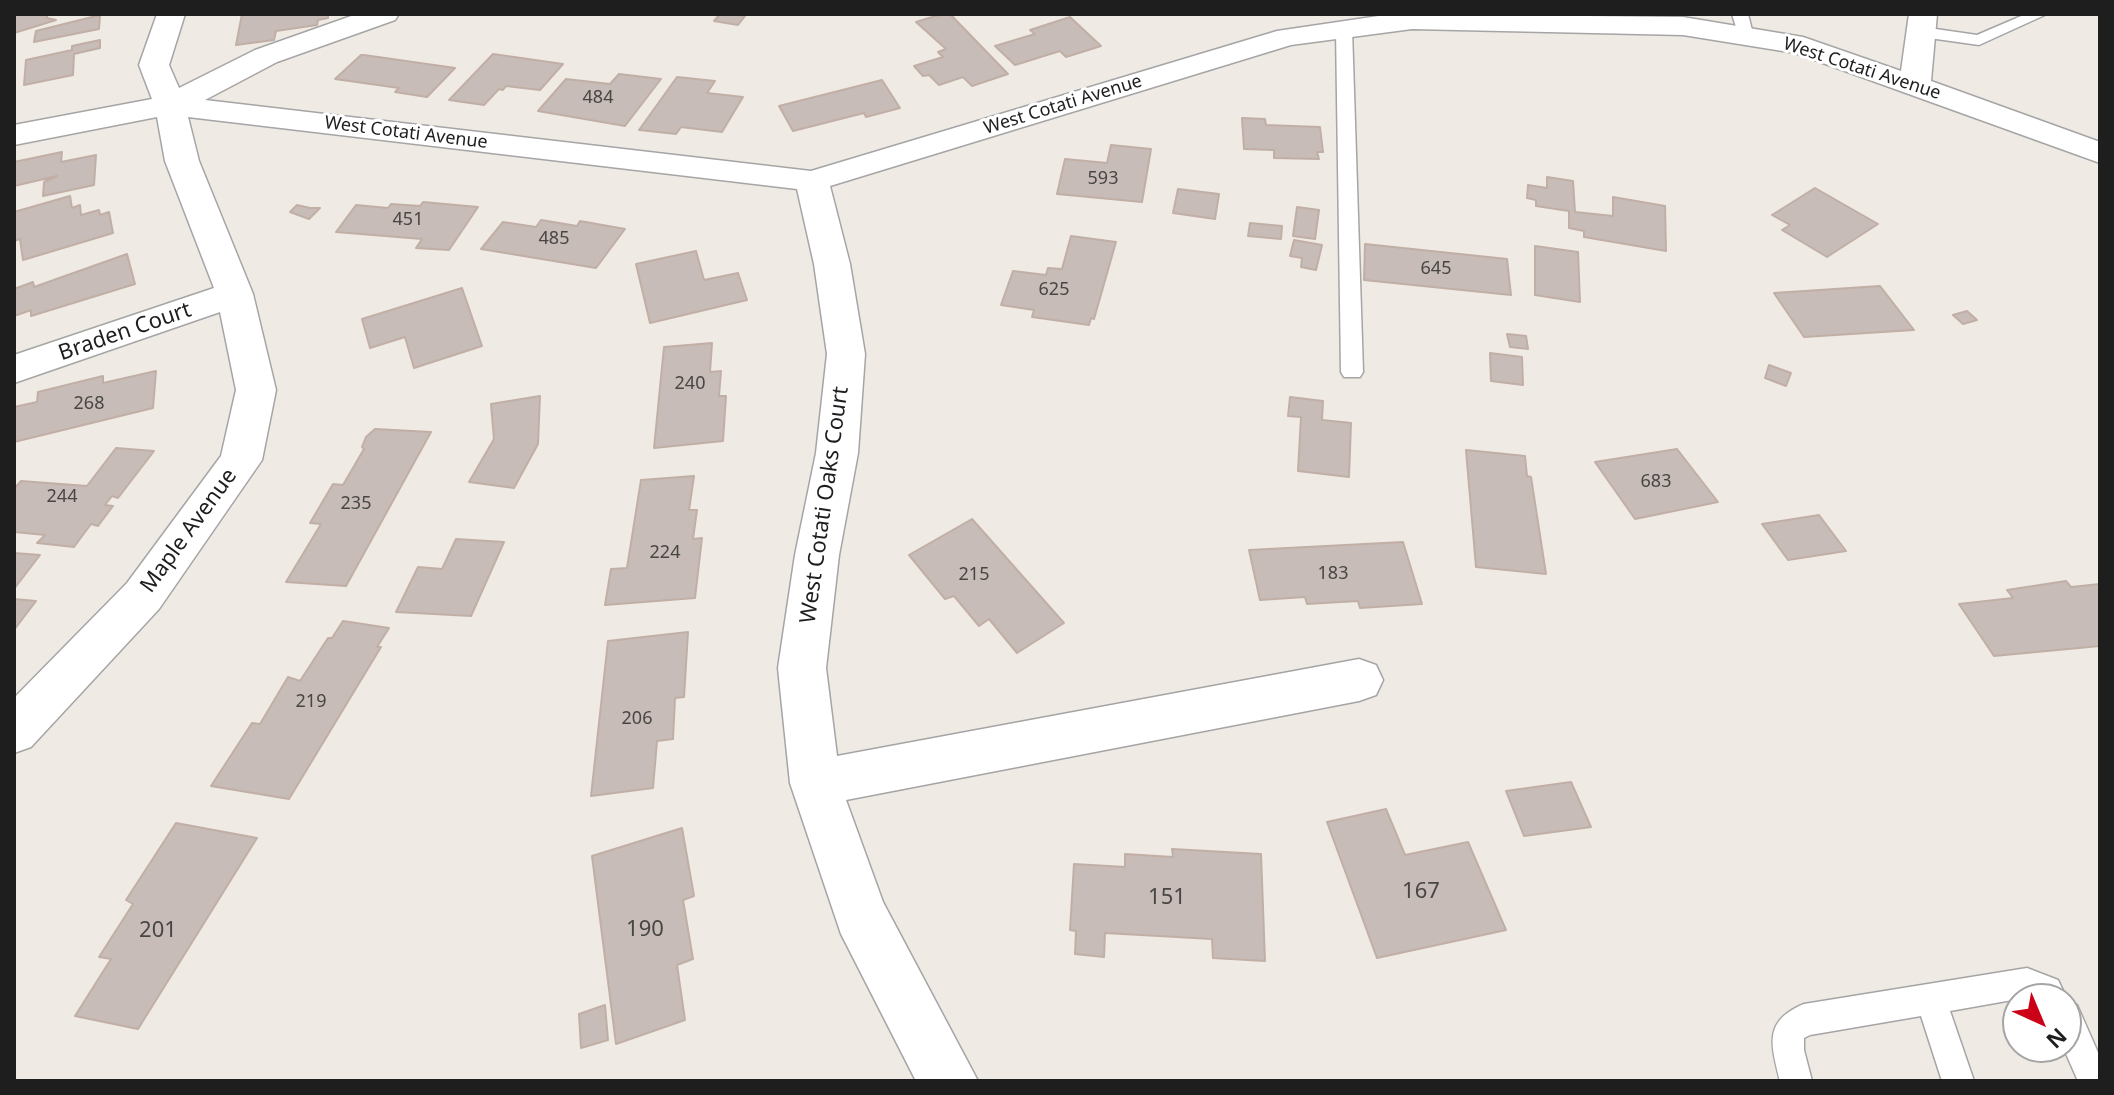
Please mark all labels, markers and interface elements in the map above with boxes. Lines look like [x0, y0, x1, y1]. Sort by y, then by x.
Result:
street label: West Cotati Avenue [1781, 33, 1943, 105]
street label: West Cotati Avenue [981, 71, 1145, 139]
house number: 484 [583, 87, 613, 109]
street label: West Cotati Avenue [323, 112, 489, 154]
house number: 593 [1088, 168, 1118, 190]
house number: 451 [393, 209, 423, 231]
house number: 485 [539, 228, 569, 250]
house number: 645 [1421, 258, 1451, 280]
house number: 625 [1039, 279, 1069, 301]
street label: Braden Court [55, 297, 195, 367]
house number: 240 [675, 373, 705, 395]
street label: West Cotati Oaks Court [795, 385, 855, 625]
house number: 268 [74, 393, 104, 415]
street label: Maple Avenue [135, 464, 243, 598]
house number: 683 [1641, 471, 1671, 493]
house number: 244 [47, 486, 77, 508]
house number: 235 [341, 493, 371, 515]
house number: 224 [650, 542, 680, 564]
house number: 183 [1318, 563, 1348, 585]
house number: 215 [959, 564, 989, 586]
house number: 219 [296, 691, 326, 713]
house number: 206 [622, 708, 652, 730]
house number: 167 [1402, 879, 1440, 905]
house number: 151 [1148, 885, 1186, 911]
house number: 190 [626, 917, 664, 943]
house number: 201 [139, 918, 177, 944]
north arrow [2002, 983, 2082, 1063]
text: N [2040, 1022, 2074, 1056]

